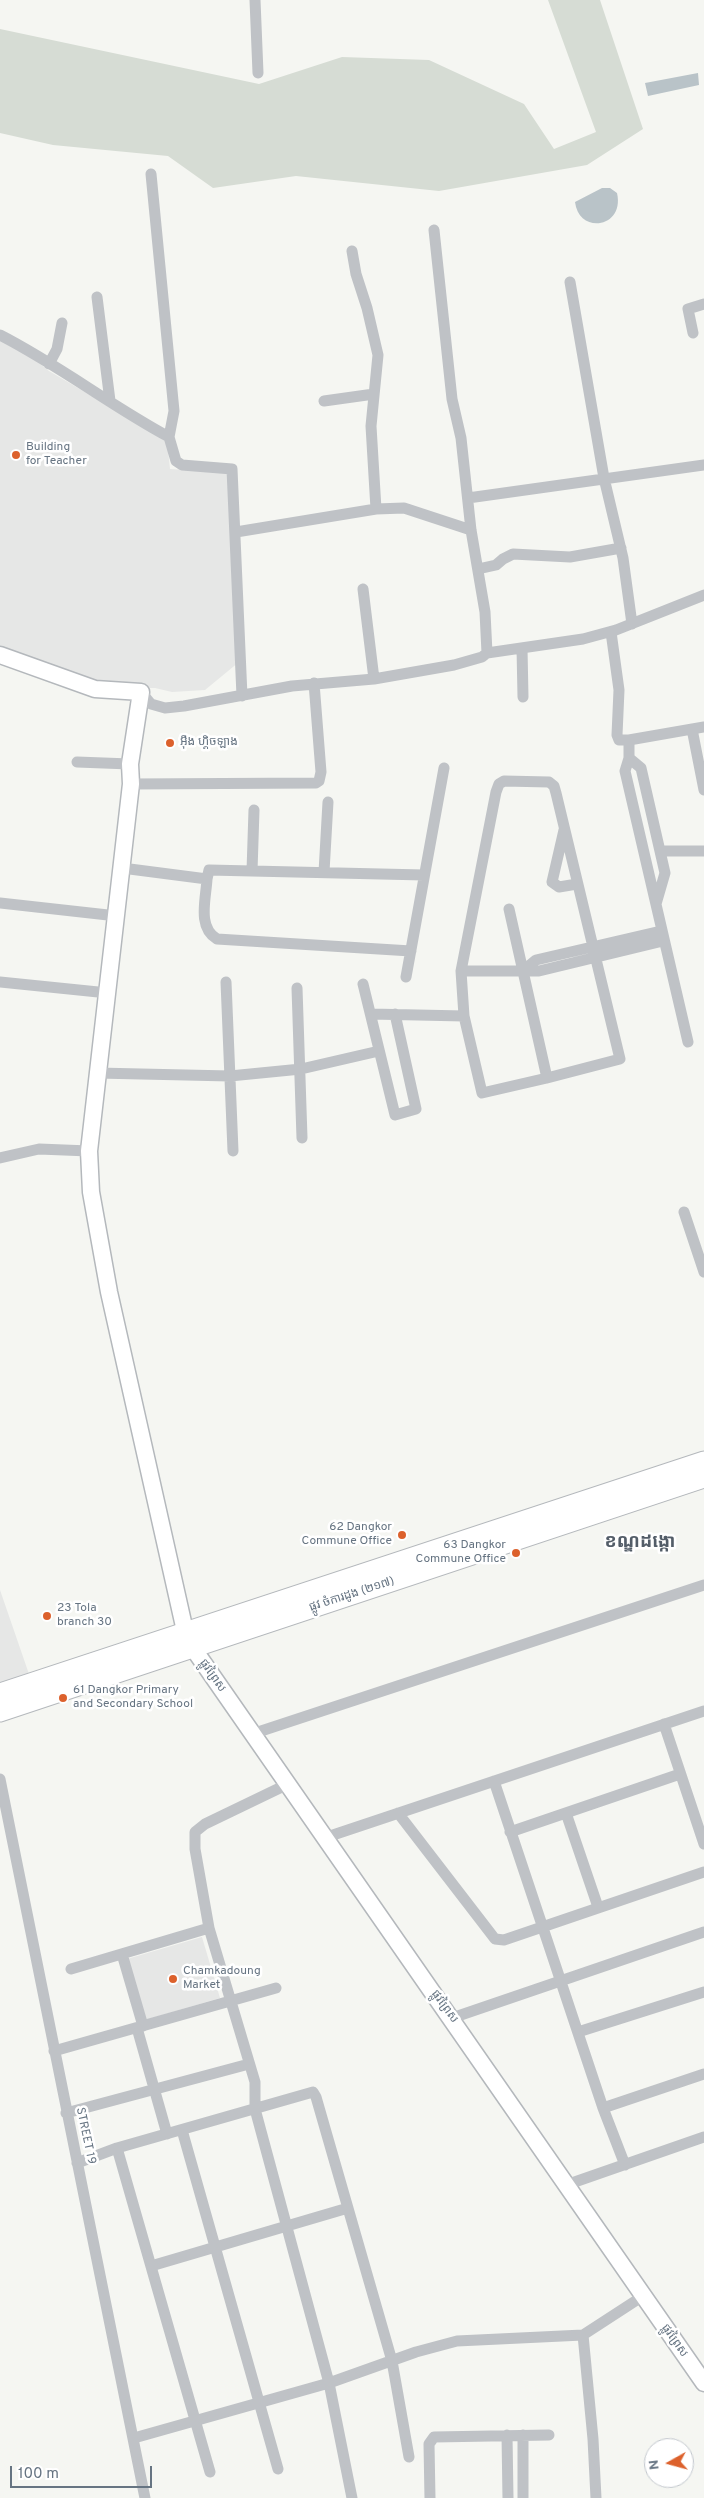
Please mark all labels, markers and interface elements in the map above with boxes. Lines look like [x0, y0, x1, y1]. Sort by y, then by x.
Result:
place label: Building for Teacher [26, 441, 87, 469]
marker: Building for Teacher [10, 449, 22, 461]
place label: អ៊ឹង ហ្គិចឡាង [180, 736, 238, 750]
marker: អ៊ឹង ហ្គិចឡាង [164, 737, 176, 749]
place label: 62 Dangkor Commune Office [302, 1521, 392, 1549]
marker: 62 Dangkor Commune Office [396, 1529, 408, 1541]
district label: ខណ្ឌដង្កោ [605, 1532, 675, 1554]
place label: 63 Dangkor Commune Office [416, 1539, 506, 1567]
marker: 63 Dangkor Commune Office [510, 1547, 522, 1559]
street label: ផ្លូវ ចំការដូង (២១៧) [308, 1574, 396, 1616]
place label: 23 Tola branch 30 [57, 1602, 112, 1630]
marker: 23 Tola branch 30 [41, 1610, 53, 1622]
street label: ផ្លូវព្រៃស [195, 1657, 229, 1695]
place label: 61 Dangkor Primary and Secondary School [73, 1684, 193, 1712]
marker: 61 Dangkor Primary and Secondary School [57, 1692, 69, 1704]
place label: Chamkadoung Market [183, 1965, 261, 1993]
marker: Chamkadoung Market [167, 1973, 179, 1985]
street label: ផ្លូវព្រៃស [427, 1988, 461, 2026]
street label: STREET 19 [72, 2106, 98, 2166]
street label: ផ្លូវព្រៃស [657, 2322, 691, 2360]
north arrow [644, 2438, 694, 2488]
scale bar [12, 2456, 155, 2488]
text: N [646, 2459, 664, 2471]
text: 100 m [18, 2465, 59, 2484]

